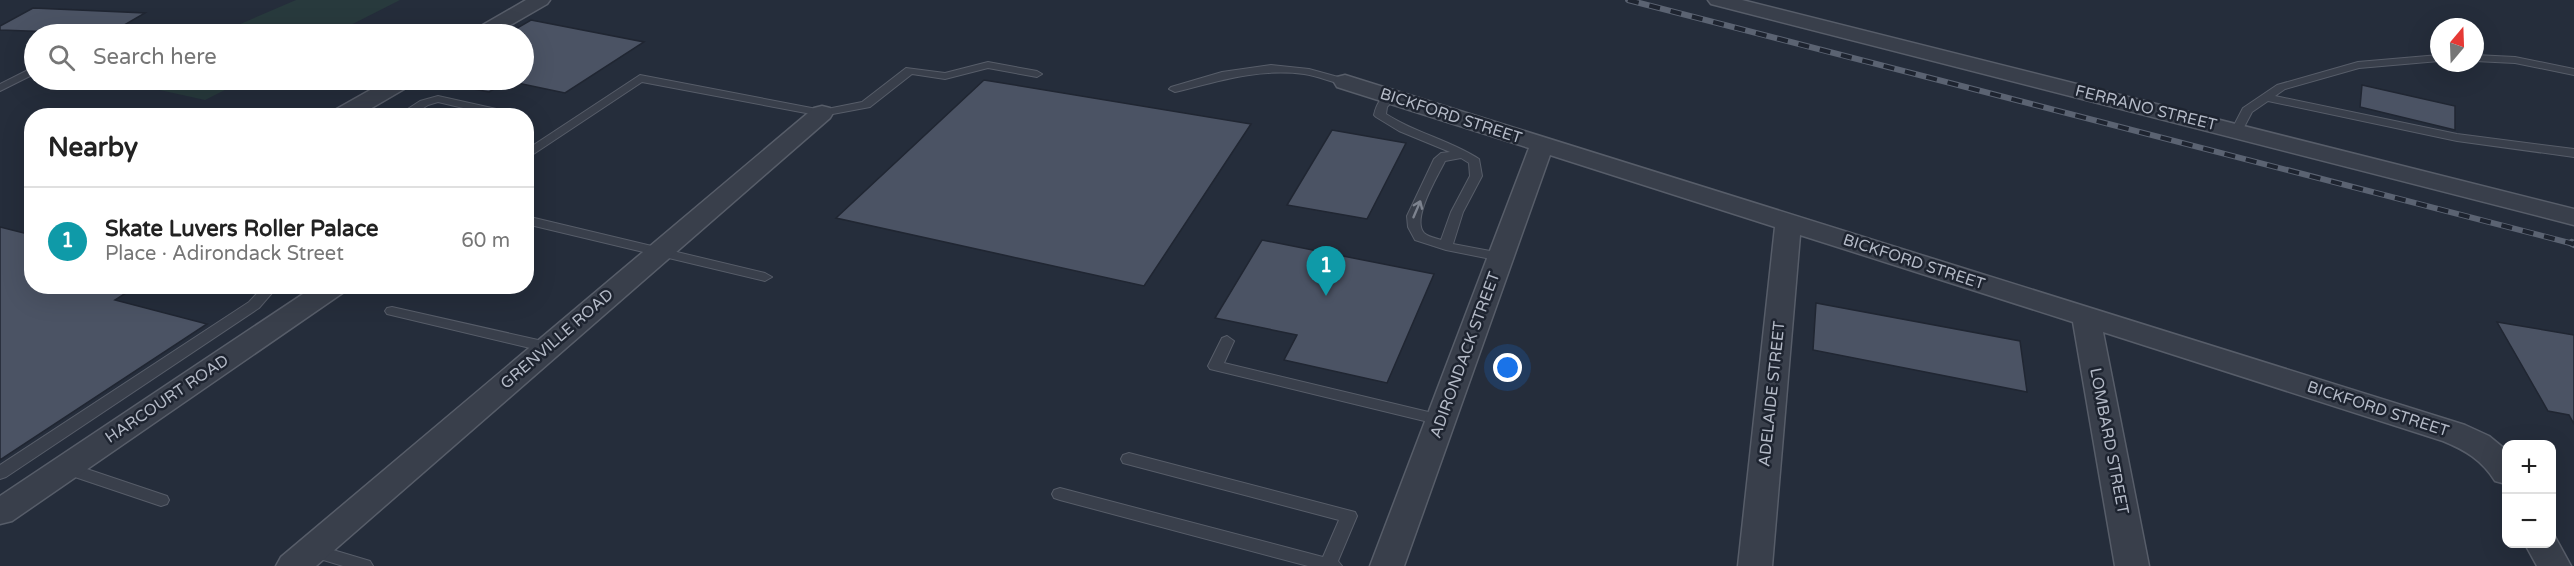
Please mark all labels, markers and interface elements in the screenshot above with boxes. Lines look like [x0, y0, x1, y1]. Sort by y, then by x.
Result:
north arrow [2430, 18, 2484, 72]
search box [24, 24, 534, 90]
icon: search [45, 41, 78, 74]
text: Search here [93, 44, 217, 70]
street label: FERRANO STREET [2073, 81, 2219, 135]
street label: BICKFORD STREET [1378, 84, 1525, 148]
text: Nearby [48, 132, 138, 163]
one-way arrow [1412, 200, 1423, 218]
text: Skate Luvers Roller Palace [105, 216, 379, 242]
text: 1 [61, 229, 74, 253]
text: 60 m [461, 229, 510, 253]
street label: BICKFORD STREET [1841, 230, 1988, 294]
text: Place · Adirondack Street [105, 242, 344, 266]
pin: 1 [1306, 246, 1346, 296]
street label: ADIRONDACK STREET [1426, 269, 1505, 441]
street label: GRENVILLE ROAD [496, 285, 618, 393]
street label: ADELAIDE STREET [1754, 320, 1790, 468]
street label: HARCOURT ROAD [101, 350, 233, 448]
your location [1493, 353, 1522, 382]
street label: LOMBARD STREET [2085, 366, 2133, 516]
street label: BICKFORD STREET [2305, 377, 2452, 441]
map controls [2502, 440, 2556, 548]
button: + [2502, 440, 2556, 494]
button: − [2502, 494, 2556, 548]

